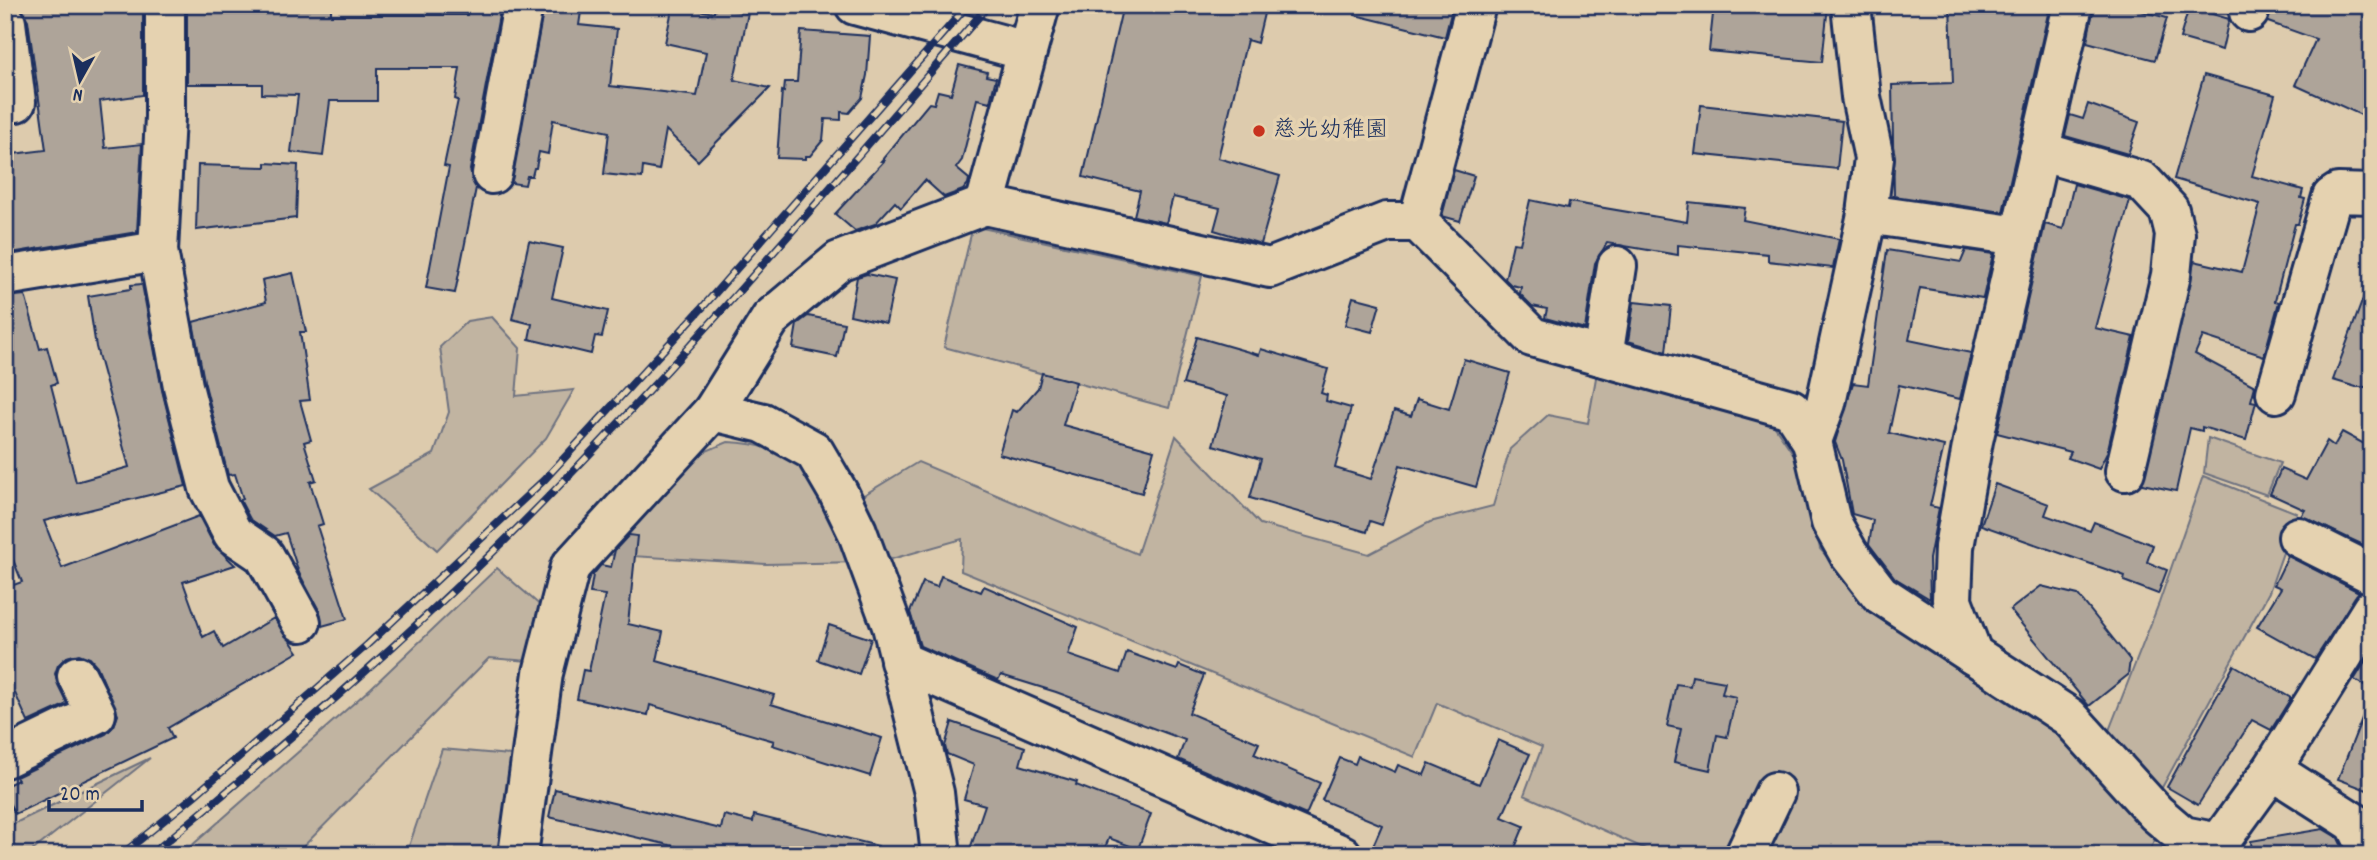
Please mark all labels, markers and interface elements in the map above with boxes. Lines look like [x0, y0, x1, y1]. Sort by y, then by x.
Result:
north arrow [46, 46, 116, 116]
text: N [72, 79, 85, 107]
place label: 慈光幼稚園 [1273, 115, 1388, 148]
marker: 慈光幼稚園 [1251, 123, 1267, 139]
scale bar [49, 769, 142, 813]
text: 20 m [60, 781, 100, 811]

